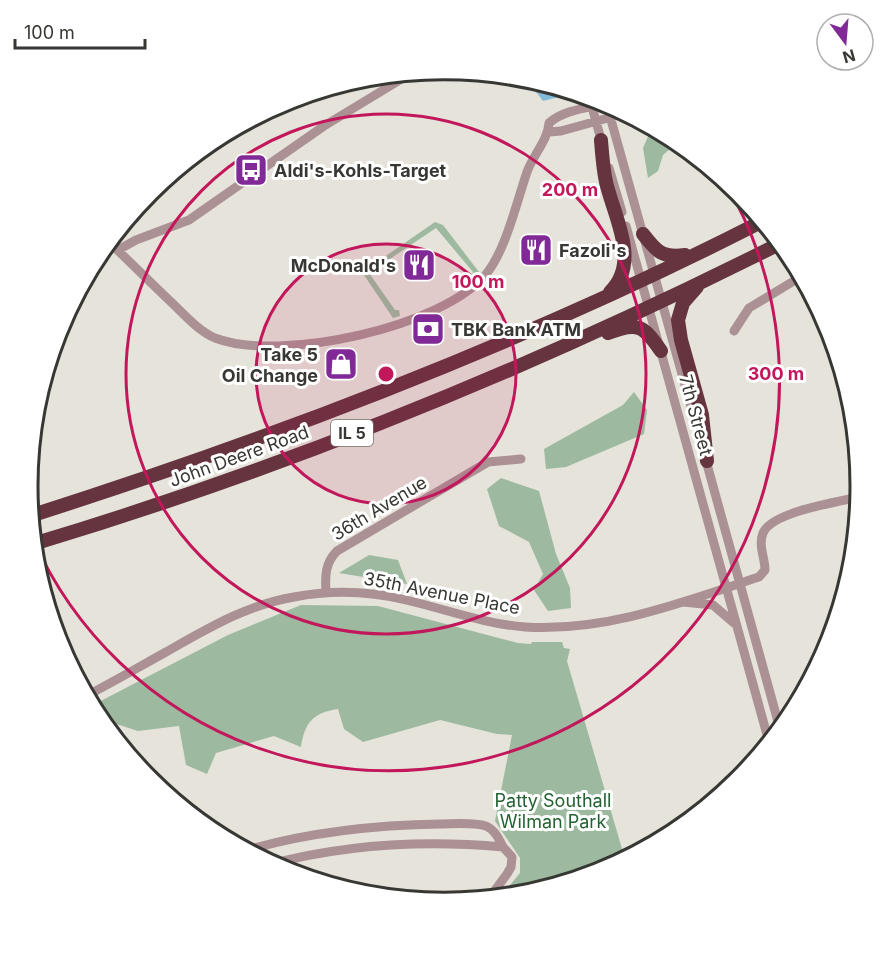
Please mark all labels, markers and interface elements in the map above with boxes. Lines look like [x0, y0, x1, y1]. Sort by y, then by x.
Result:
scale bar [15, 12, 146, 50]
north arrow [815, 12, 875, 72]
text: 100 m [24, 22, 75, 43]
text: N [841, 45, 858, 68]
bus stop icon: Aldi's-Kohls-Target [233, 152, 269, 188]
place label: Aldi's-Kohls-Target [274, 160, 447, 181]
text: 200 m [542, 179, 598, 200]
restaurant icon: Fazoli's [518, 232, 554, 268]
place label: Fazoli's [559, 240, 627, 261]
restaurant icon: McDonald's [401, 247, 437, 283]
place label: McDonald's [291, 255, 396, 276]
text: 100 m [452, 271, 504, 292]
bank icon: TBK Bank ATM [410, 311, 446, 347]
place label: TBK Bank ATM [451, 319, 581, 340]
place label: Take 5 Oil Change [222, 344, 318, 386]
shop icon: Take 5 Oil Change [323, 346, 359, 382]
text: 300 m [748, 363, 804, 384]
centre of rings [376, 364, 396, 384]
street label: 7th Street [675, 372, 717, 458]
road number: IL 5 [331, 420, 373, 446]
street label: John Deere Road [166, 421, 312, 491]
street label: 36th Avenue [328, 471, 430, 545]
street label: 35th Avenue Place [362, 568, 522, 618]
park label: Patty Southall Wilman Park [495, 790, 611, 832]

